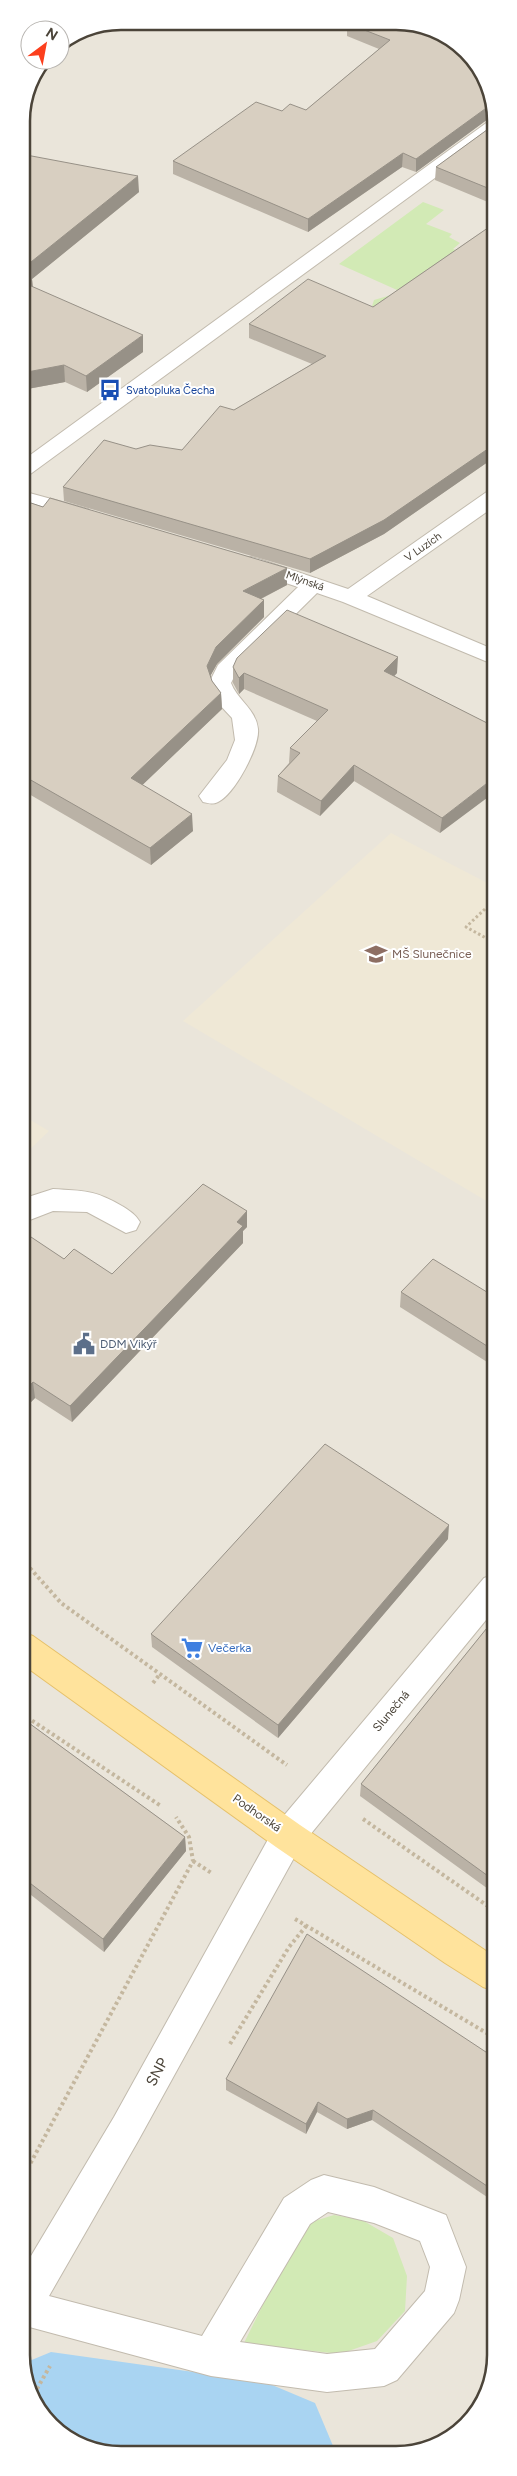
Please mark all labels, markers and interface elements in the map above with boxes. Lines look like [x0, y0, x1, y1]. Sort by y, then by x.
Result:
north arrow [20, 20, 70, 70]
text: N [43, 24, 61, 44]
bus stop icon: Svatopluka Čecha [97, 377, 123, 403]
place label: Svatopluka Čecha [126, 383, 215, 397]
street label: V Luzích [402, 530, 444, 564]
street label: Mlýnská [284, 568, 326, 594]
school or university icon: MŠ Slunečnice [363, 941, 389, 967]
place label: MŠ Slunečnice [392, 947, 472, 961]
public building icon: DDM Vikýř [71, 1331, 97, 1357]
place label: DDM Vikýř [100, 1337, 157, 1351]
supermarket icon: Večerka [179, 1635, 205, 1661]
place label: Večerka [208, 1641, 251, 1655]
street label: Slunečná [370, 1688, 412, 1734]
street label: Podhorská [230, 1791, 284, 1835]
street label: SNP [142, 2054, 172, 2089]

